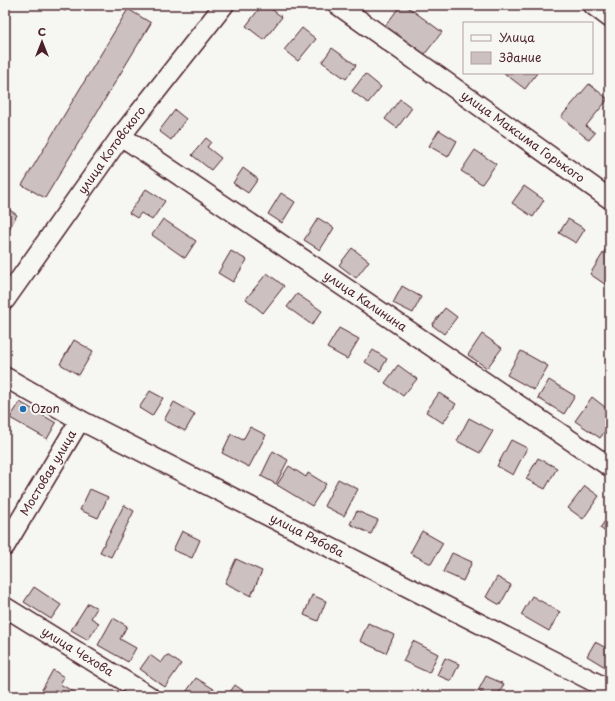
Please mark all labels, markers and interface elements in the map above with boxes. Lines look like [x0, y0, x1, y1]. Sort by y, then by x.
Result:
north arrow [22, 22, 62, 62]
legend [463, 22, 593, 74]
text: С [38, 23, 46, 40]
text: Улица [499, 28, 535, 46]
text: Здание [499, 48, 541, 66]
street label: улица Максима Горького [458, 86, 589, 187]
street label: улица Котовского [73, 102, 149, 197]
street label: улица Калинина [321, 266, 411, 335]
place label: Ozon [31, 399, 60, 417]
marker: Ozon [18, 404, 28, 414]
street label: Мостовая улица [15, 426, 80, 519]
street label: улица Рябова [267, 508, 348, 561]
street label: улица Чехова [38, 622, 118, 680]

